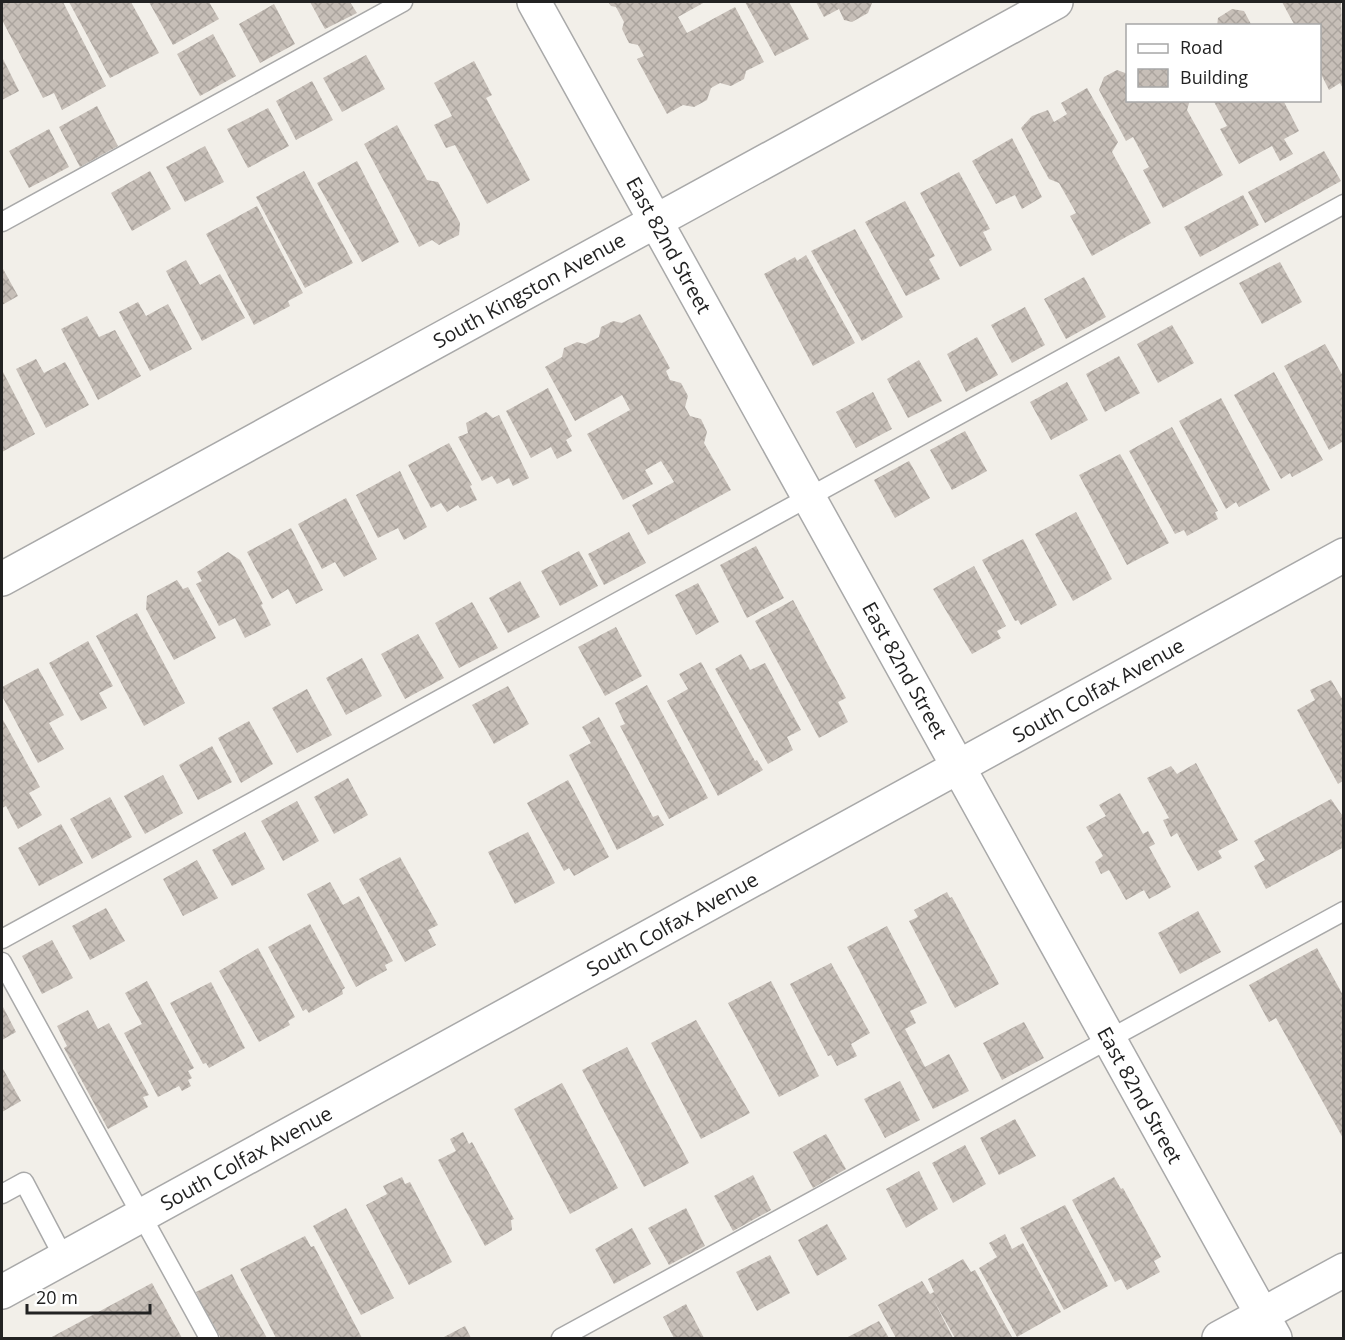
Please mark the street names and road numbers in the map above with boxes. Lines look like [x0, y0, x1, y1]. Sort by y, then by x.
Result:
street label: East 82nd Street [620, 172, 718, 318]
street label: South Kingston Avenue [428, 226, 630, 354]
street label: East 82nd Street [856, 597, 954, 743]
street label: South Colfax Avenue [1007, 631, 1189, 749]
street label: South Colfax Avenue [581, 865, 763, 983]
street label: East 82nd Street [1091, 1022, 1189, 1168]
street label: South Colfax Avenue [155, 1099, 337, 1217]

